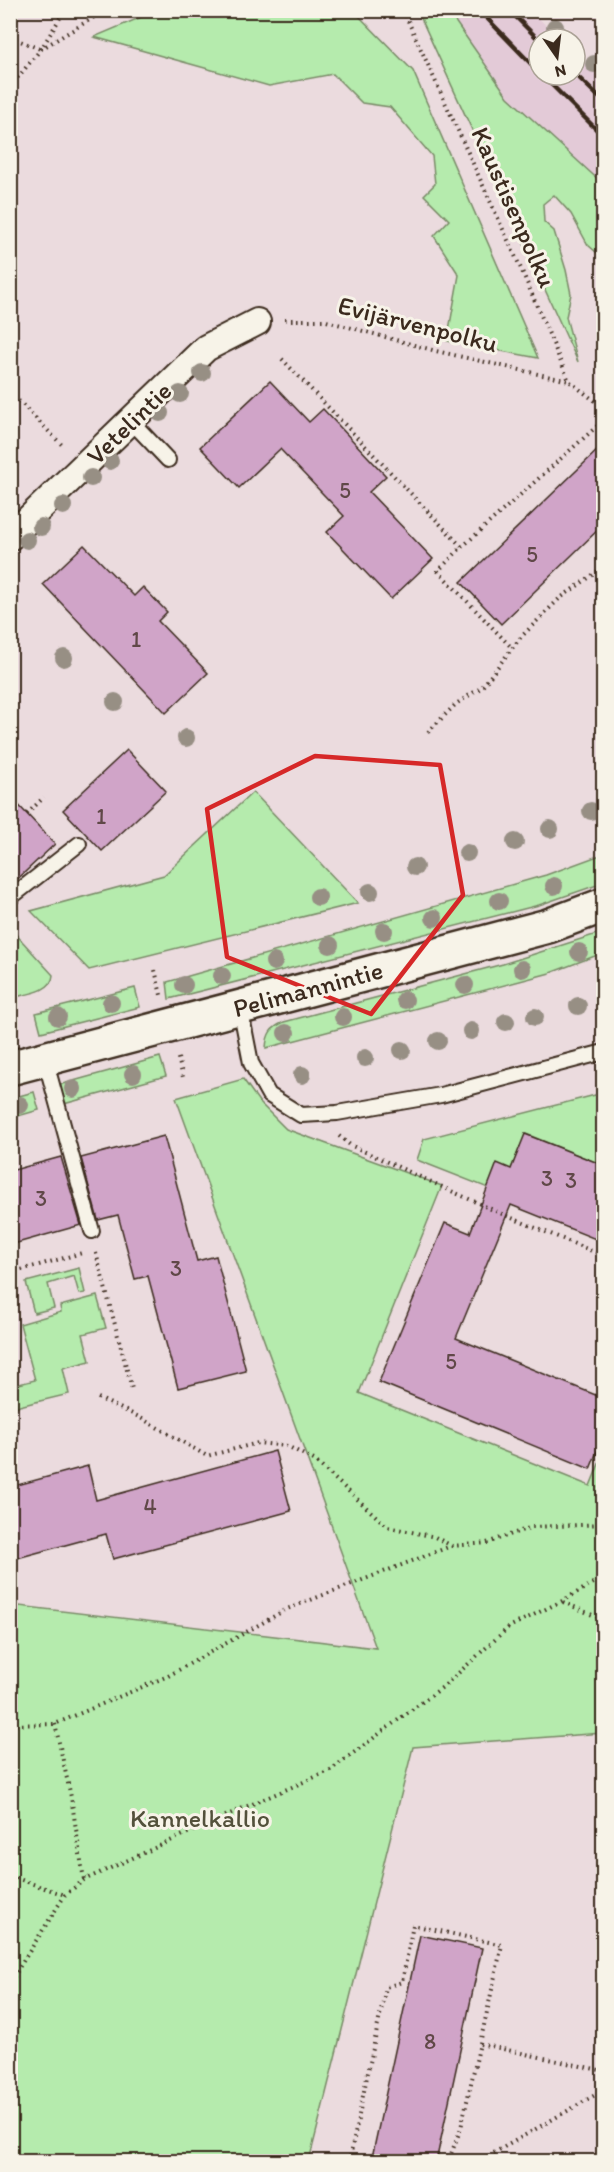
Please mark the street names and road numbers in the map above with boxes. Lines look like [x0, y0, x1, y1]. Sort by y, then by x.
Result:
street label: Kaustisenpolku [464, 122, 564, 292]
street label: Evijärvenpolku [335, 289, 501, 359]
street label: Vetelintie [80, 375, 178, 471]
street label: Pelimannintie [230, 954, 386, 1024]

